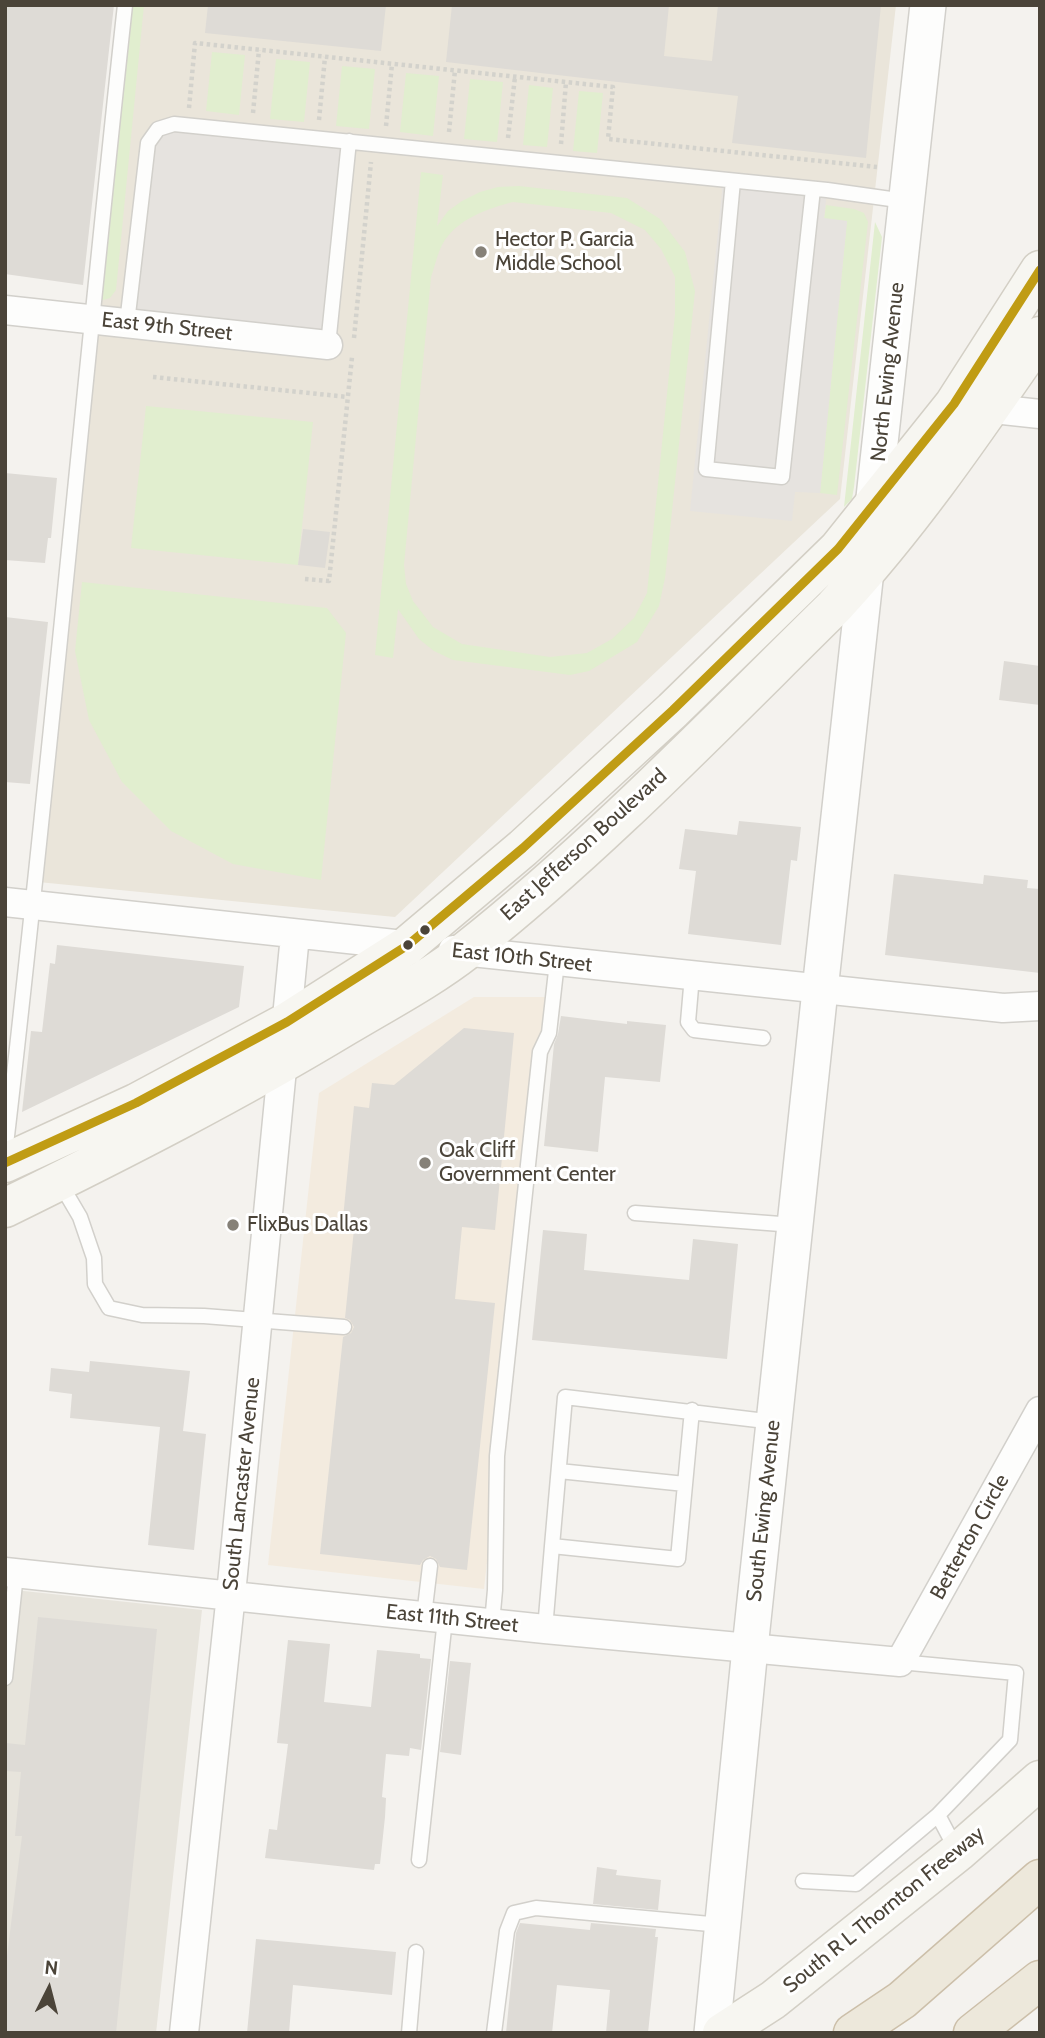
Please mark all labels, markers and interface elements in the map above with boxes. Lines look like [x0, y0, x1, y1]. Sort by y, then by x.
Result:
place label: Hector P. Garcia Middle School [495, 227, 634, 277]
marker: Hector P. Garcia Middle School [473, 244, 489, 260]
street label: North Ewing Avenue [866, 281, 910, 463]
street label: East 9th Street [100, 308, 234, 346]
street label: East Jefferson Boulevard [496, 764, 672, 926]
unlabelled marker [418, 923, 432, 937]
unlabelled marker [401, 938, 415, 952]
street label: East 10th Street [451, 938, 593, 978]
place label: Oak Cliff Government Center [439, 1138, 616, 1188]
marker: Oak Cliff Government Center [417, 1155, 433, 1171]
place label: FlixBus Dallas [247, 1212, 368, 1238]
marker: FlixBus Dallas [225, 1217, 241, 1233]
street label: South Lancaster Avenue [218, 1376, 266, 1592]
street label: South Ewing Avenue [742, 1419, 786, 1603]
street label: Betterton Circle [925, 1470, 1015, 1604]
street label: East 11th Street [385, 1600, 519, 1638]
street label: South R L Thornton Freeway [778, 1821, 990, 1999]
north arrow [14, 1954, 84, 2024]
text: N [43, 1955, 59, 1980]

